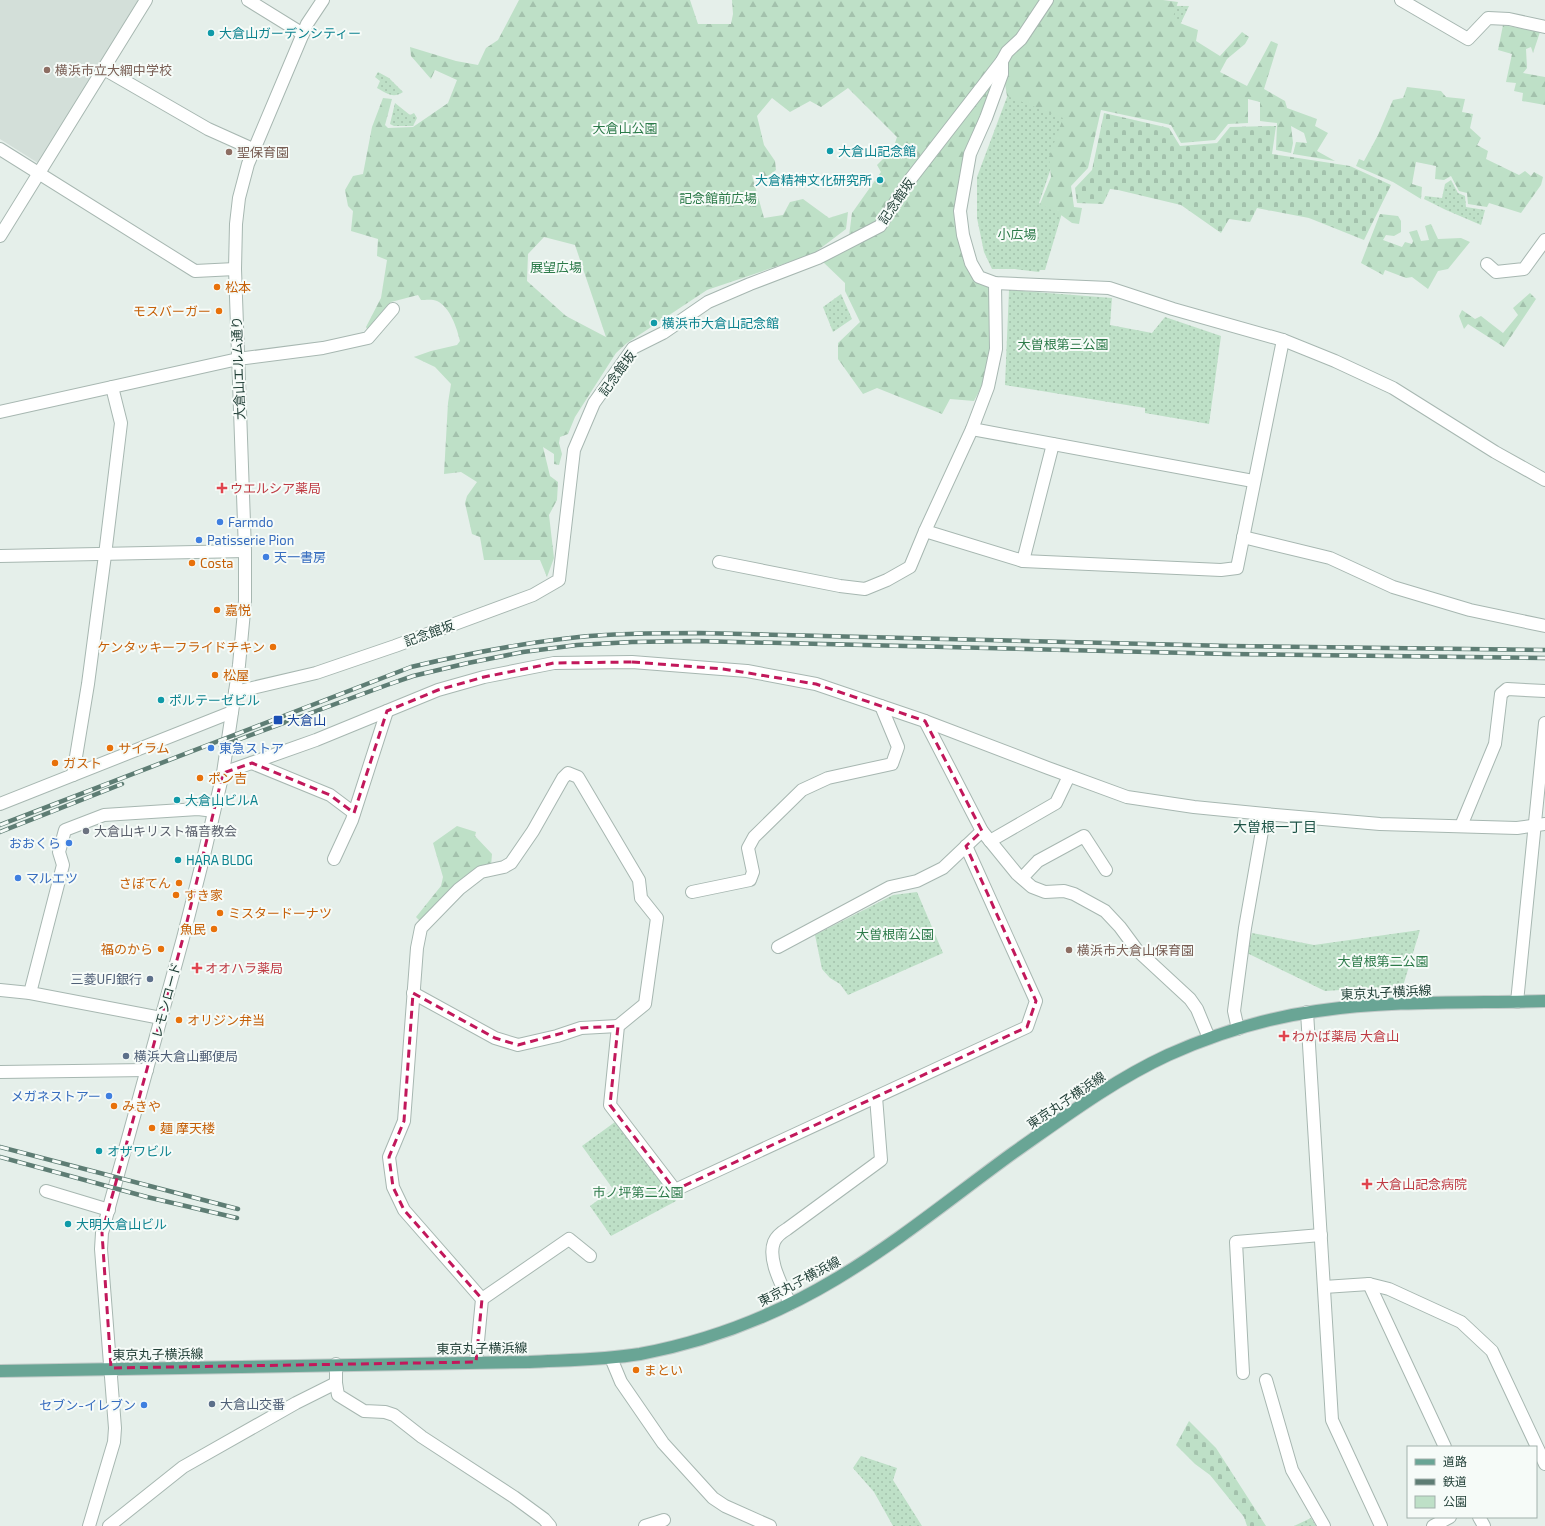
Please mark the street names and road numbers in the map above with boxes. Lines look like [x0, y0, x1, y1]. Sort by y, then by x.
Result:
street label: 記念館坂 [875, 175, 917, 227]
street label: 大倉山エルム通り [228, 316, 248, 420]
street label: 記念館坂 [595, 347, 639, 399]
street label: 記念館坂 [402, 617, 456, 649]
street label: レモンロード [148, 960, 184, 1040]
street label: 東京丸子横浜線 [1340, 982, 1432, 1002]
street label: 東京丸子横浜線 [1024, 1068, 1108, 1132]
street label: 東京丸子横浜線 [755, 1253, 843, 1309]
street label: 東京丸子横浜線 [436, 1339, 528, 1357]
street label: 東京丸子横浜線 [112, 1345, 204, 1363]

